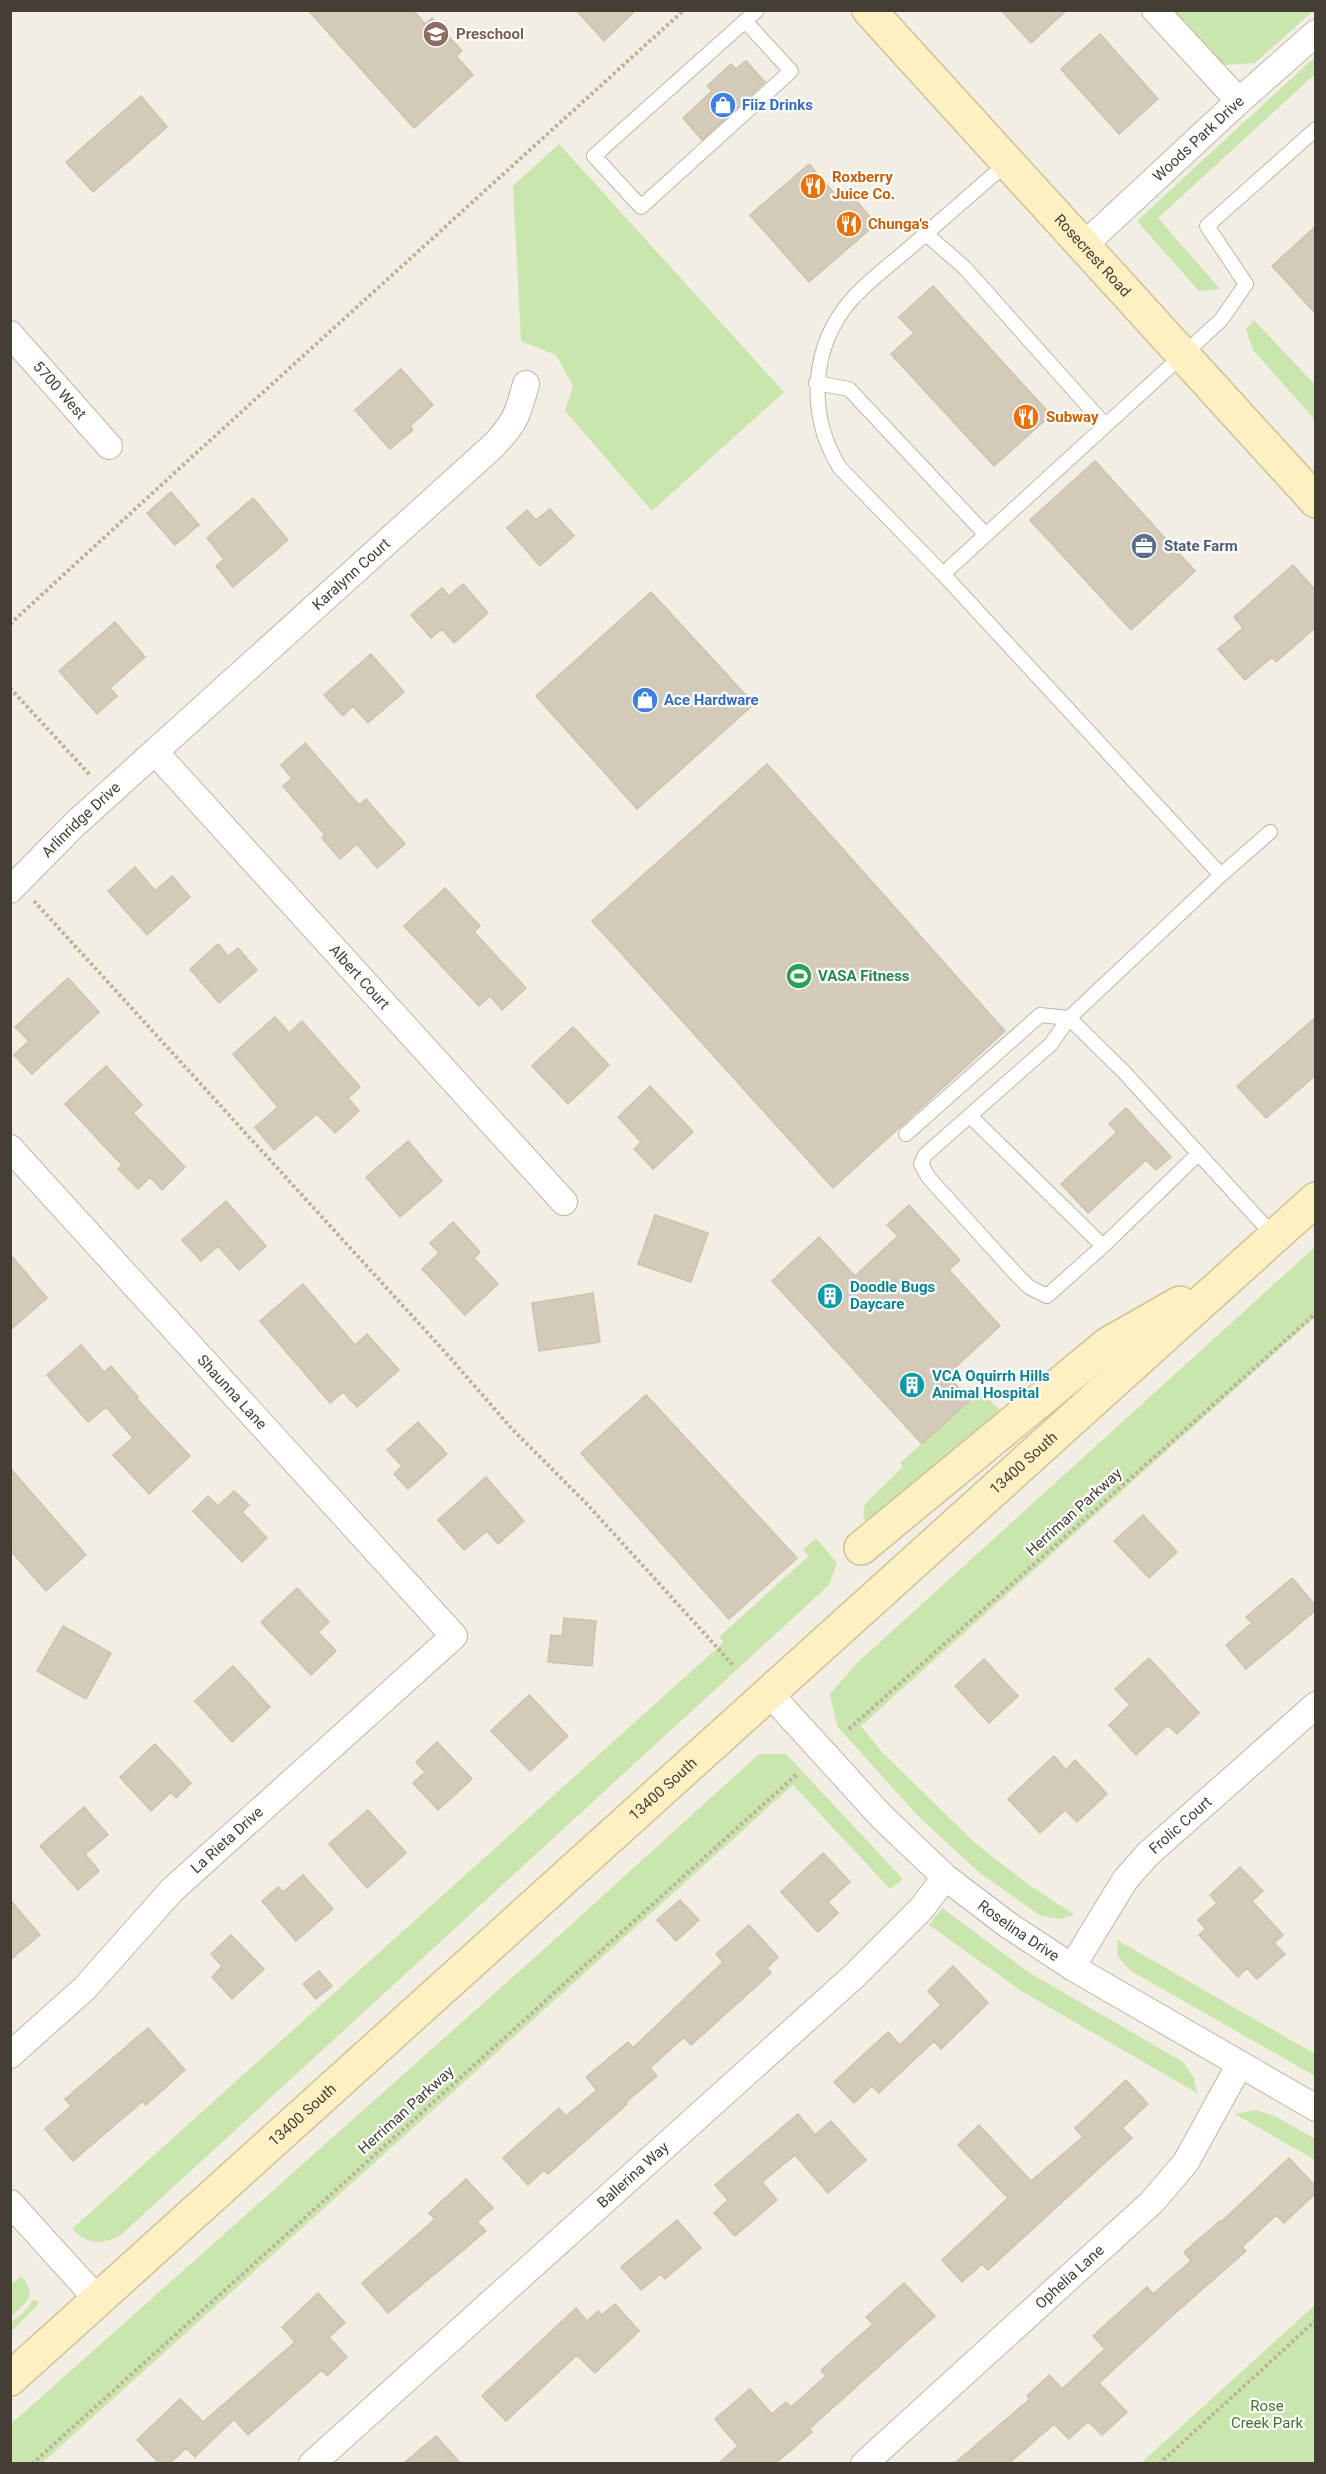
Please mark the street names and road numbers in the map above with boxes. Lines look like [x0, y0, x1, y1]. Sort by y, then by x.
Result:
street label: Woods Park Drive [1149, 92, 1248, 185]
street label: Rosecrest Road [1050, 211, 1135, 300]
street label: 5700 West [29, 358, 90, 423]
street label: Karalynn Court [309, 534, 394, 614]
street label: Arlinridge Drive [38, 778, 124, 861]
street label: Albert Court [326, 941, 393, 1013]
street label: Shaunna Lane [194, 1351, 271, 1433]
street label: 13400 South [986, 1428, 1061, 1498]
street label: Herriman Parkway [1022, 1464, 1126, 1560]
street label: 13400 South [625, 1754, 700, 1824]
street label: Frolic Court [1146, 1793, 1216, 1858]
street label: La Rieta Drive [187, 1803, 267, 1877]
street label: Roselina Drive [974, 1896, 1063, 1965]
street label: Herriman Parkway [354, 2062, 458, 2158]
street label: 13400 South [265, 2080, 340, 2150]
street label: Ballerina Way [594, 2138, 673, 2212]
street label: Ophelia Lane [1031, 2241, 1108, 2313]

